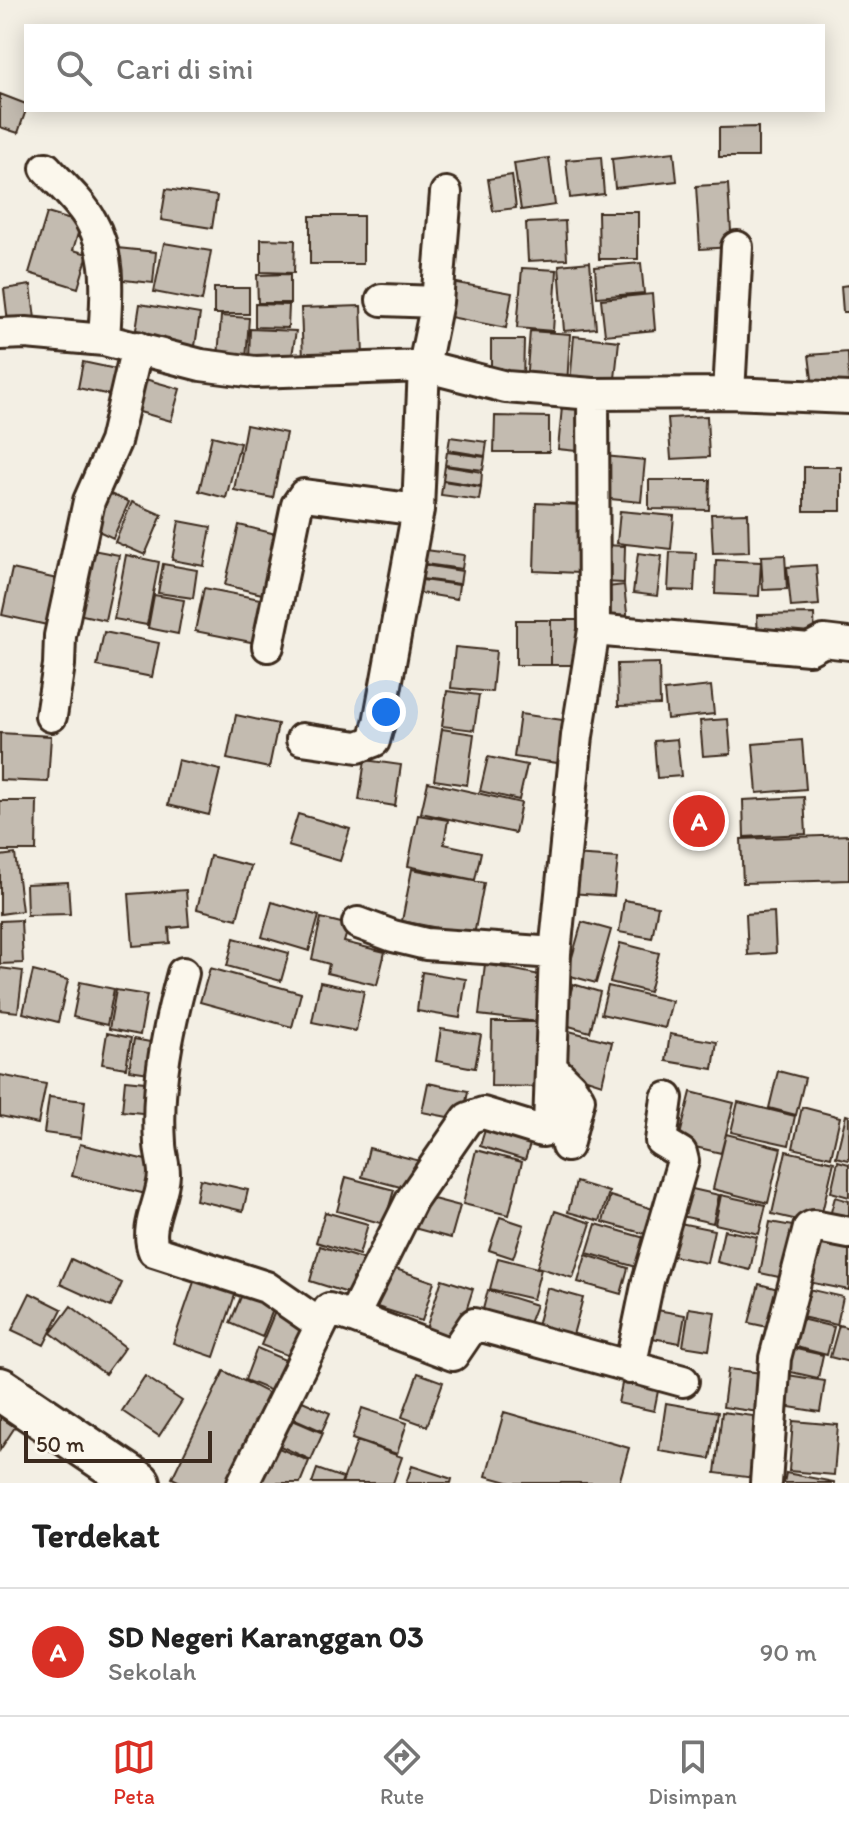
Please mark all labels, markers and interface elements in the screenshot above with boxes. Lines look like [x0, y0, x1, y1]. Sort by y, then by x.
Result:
search box [24, 24, 825, 112]
icon: search [52, 46, 96, 90]
text: Cari di sini [116, 50, 254, 87]
your location [366, 692, 406, 732]
pin: A [673, 791, 725, 851]
scale bar [24, 1427, 212, 1463]
text: 50 m [36, 1431, 85, 1458]
text: Terdekat [32, 1515, 160, 1556]
text: SD Negeri Karanggan 03 [108, 1618, 424, 1655]
text: A [50, 1636, 66, 1668]
text: 90 m [760, 1636, 817, 1668]
text: Sekolah [108, 1655, 196, 1687]
tab: Peta [112, 1735, 156, 1810]
tab: Rute [380, 1735, 424, 1810]
tab: Disimpan [648, 1735, 737, 1810]

